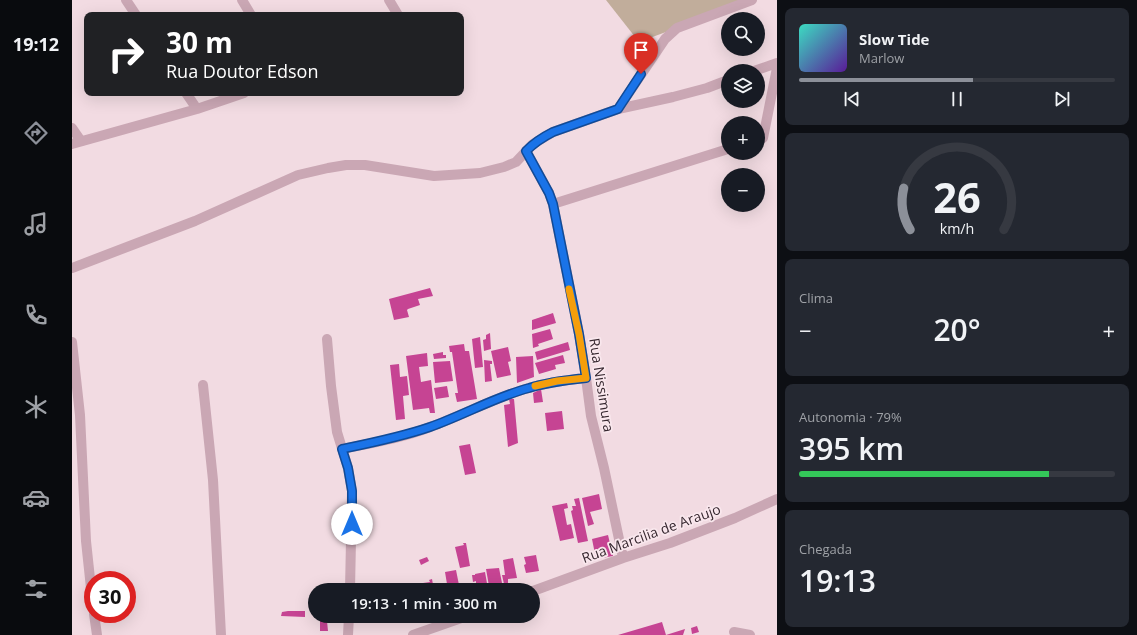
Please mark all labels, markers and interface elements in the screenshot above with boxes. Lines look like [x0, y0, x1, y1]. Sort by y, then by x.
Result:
map controls [721, 12, 765, 212]
button: search [721, 12, 765, 56]
text: 30 m [166, 23, 233, 61]
icon: right [100, 28, 152, 80]
text: Slow Tide [859, 29, 929, 49]
text: 19:12 [13, 32, 59, 56]
pin [624, 33, 658, 74]
icon: arrive [630, 39, 652, 61]
text: Marlow [859, 49, 904, 67]
text: Rua Doutor Edson [166, 59, 319, 83]
button: layers [721, 64, 765, 108]
icon: previous [841, 88, 863, 110]
icon: pause [946, 88, 968, 110]
icon: next [1051, 88, 1073, 110]
button: + [721, 116, 765, 160]
icon: directions [22, 119, 50, 147]
button: − [721, 168, 765, 212]
text: 26 [933, 169, 981, 225]
icon: music [22, 210, 50, 238]
text: km/h [940, 219, 974, 238]
text: Clima [799, 289, 833, 307]
icon: phone [22, 301, 50, 329]
text: 20° [933, 309, 981, 350]
text: − [799, 315, 812, 345]
text: + [1102, 315, 1115, 345]
street label: Rua Nissimura [585, 337, 619, 433]
icon: climate [22, 393, 50, 421]
text: Autonomia · 79% [799, 408, 902, 426]
text: 395 km [799, 428, 904, 469]
icon: car [22, 484, 50, 512]
street label: Rua Marcilia de Araujo [579, 499, 723, 567]
position arrow [331, 503, 373, 545]
text: Chegada [799, 540, 852, 558]
text: 19:13 [799, 560, 876, 601]
speed limit sign: 30 [84, 571, 136, 623]
icon: filters [22, 575, 50, 603]
text: 19:13 · 1 min · 300 m [351, 593, 497, 613]

